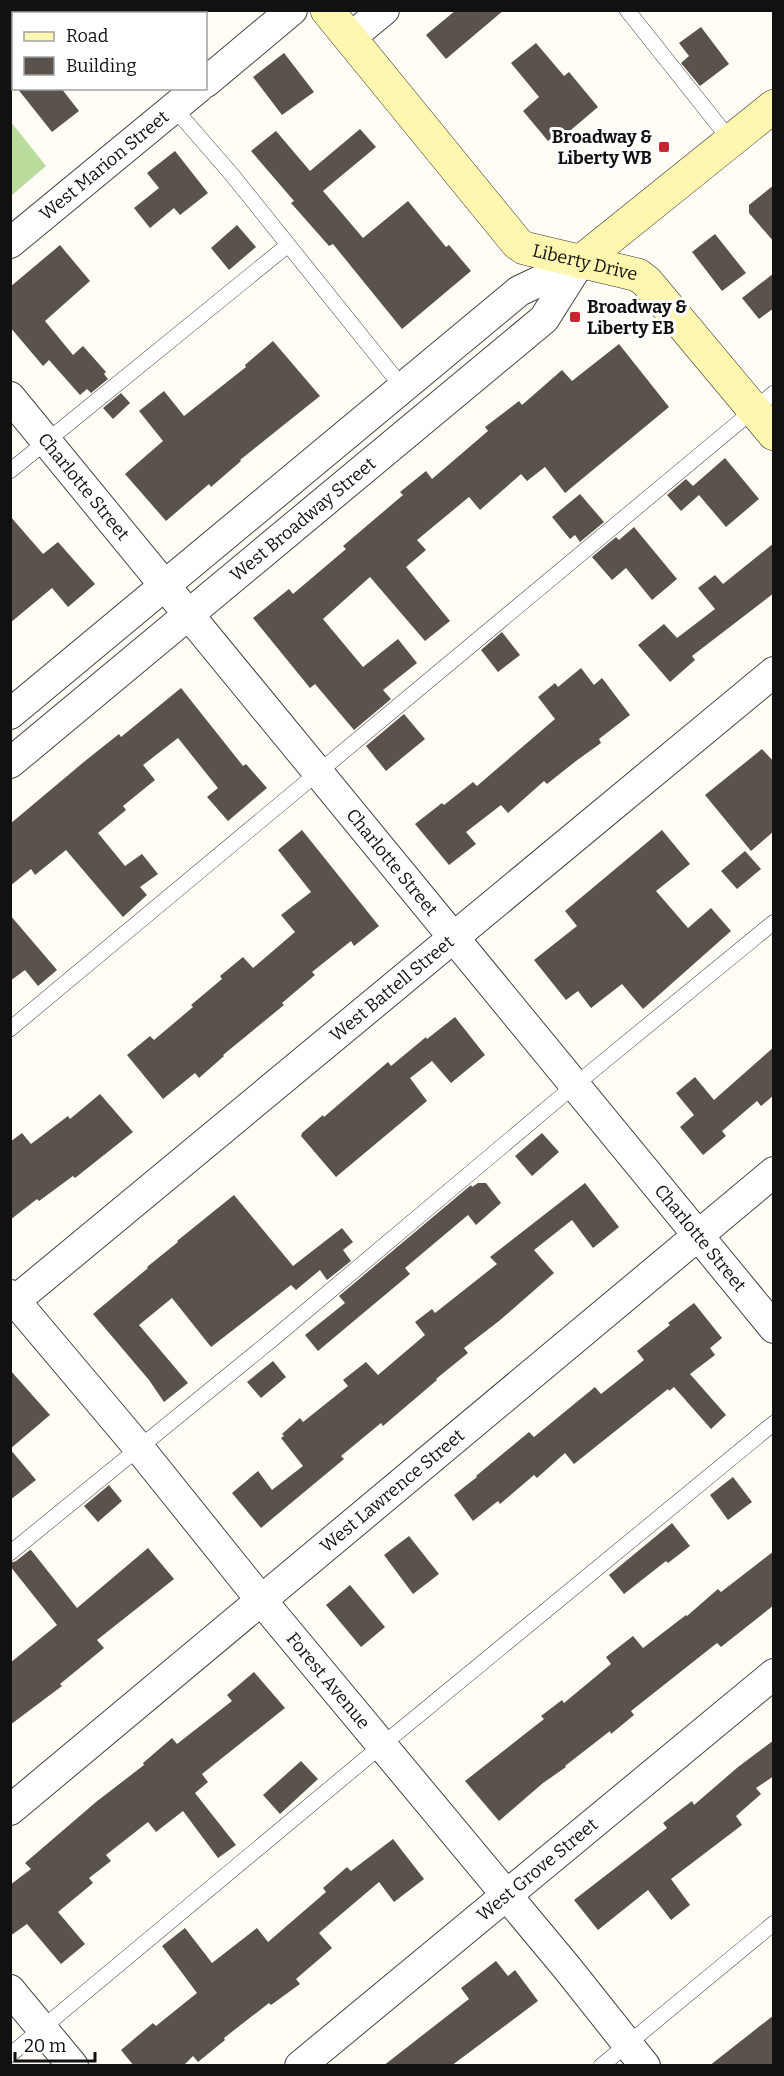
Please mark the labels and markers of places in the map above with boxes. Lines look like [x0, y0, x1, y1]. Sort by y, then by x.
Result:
place label: Broadway & Liberty WB [552, 126, 652, 169]
marker: Broadway & Liberty WB [657, 140, 671, 154]
place label: Broadway & Liberty EB [587, 296, 687, 339]
marker: Broadway & Liberty EB [568, 310, 582, 324]

